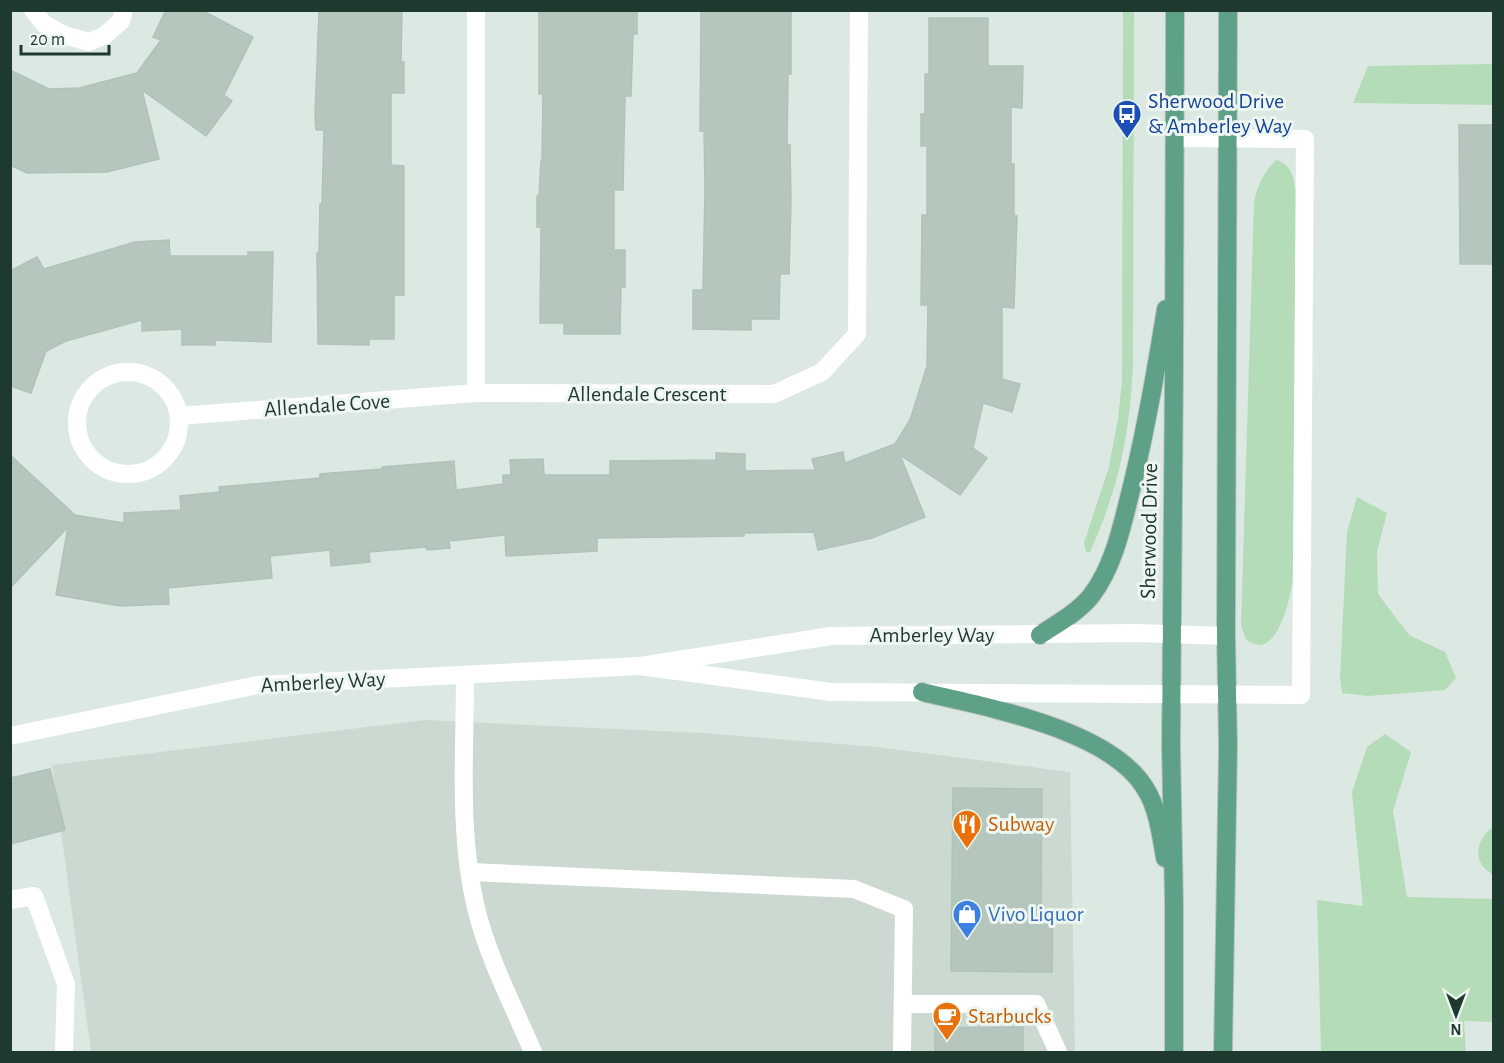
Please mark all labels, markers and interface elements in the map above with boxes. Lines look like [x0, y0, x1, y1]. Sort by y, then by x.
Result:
scale bar [21, 18, 110, 56]
text: 20 m [30, 31, 65, 49]
place label: Sherwood Drive & Amberley Way [1148, 90, 1293, 137]
bus stop icon: Sherwood Drive & Amberley Way [1111, 98, 1143, 140]
street label: Allendale Crescent [567, 383, 727, 405]
street label: Allendale Cove [263, 390, 391, 420]
street label: Sherwood Drive [1137, 463, 1161, 599]
street label: Amberley Way [869, 624, 995, 646]
street label: Amberley Way [260, 668, 387, 696]
restaurant icon: Subway [951, 808, 983, 850]
place label: Subway [988, 813, 1055, 835]
shop icon: Vivo Liquor [951, 898, 983, 940]
place label: Vivo Liquor [988, 903, 1084, 925]
north arrow [1426, 985, 1486, 1045]
cafe icon: Starbucks [931, 1000, 963, 1042]
place label: Starbucks [968, 1005, 1052, 1027]
text: N [1450, 1021, 1462, 1037]

